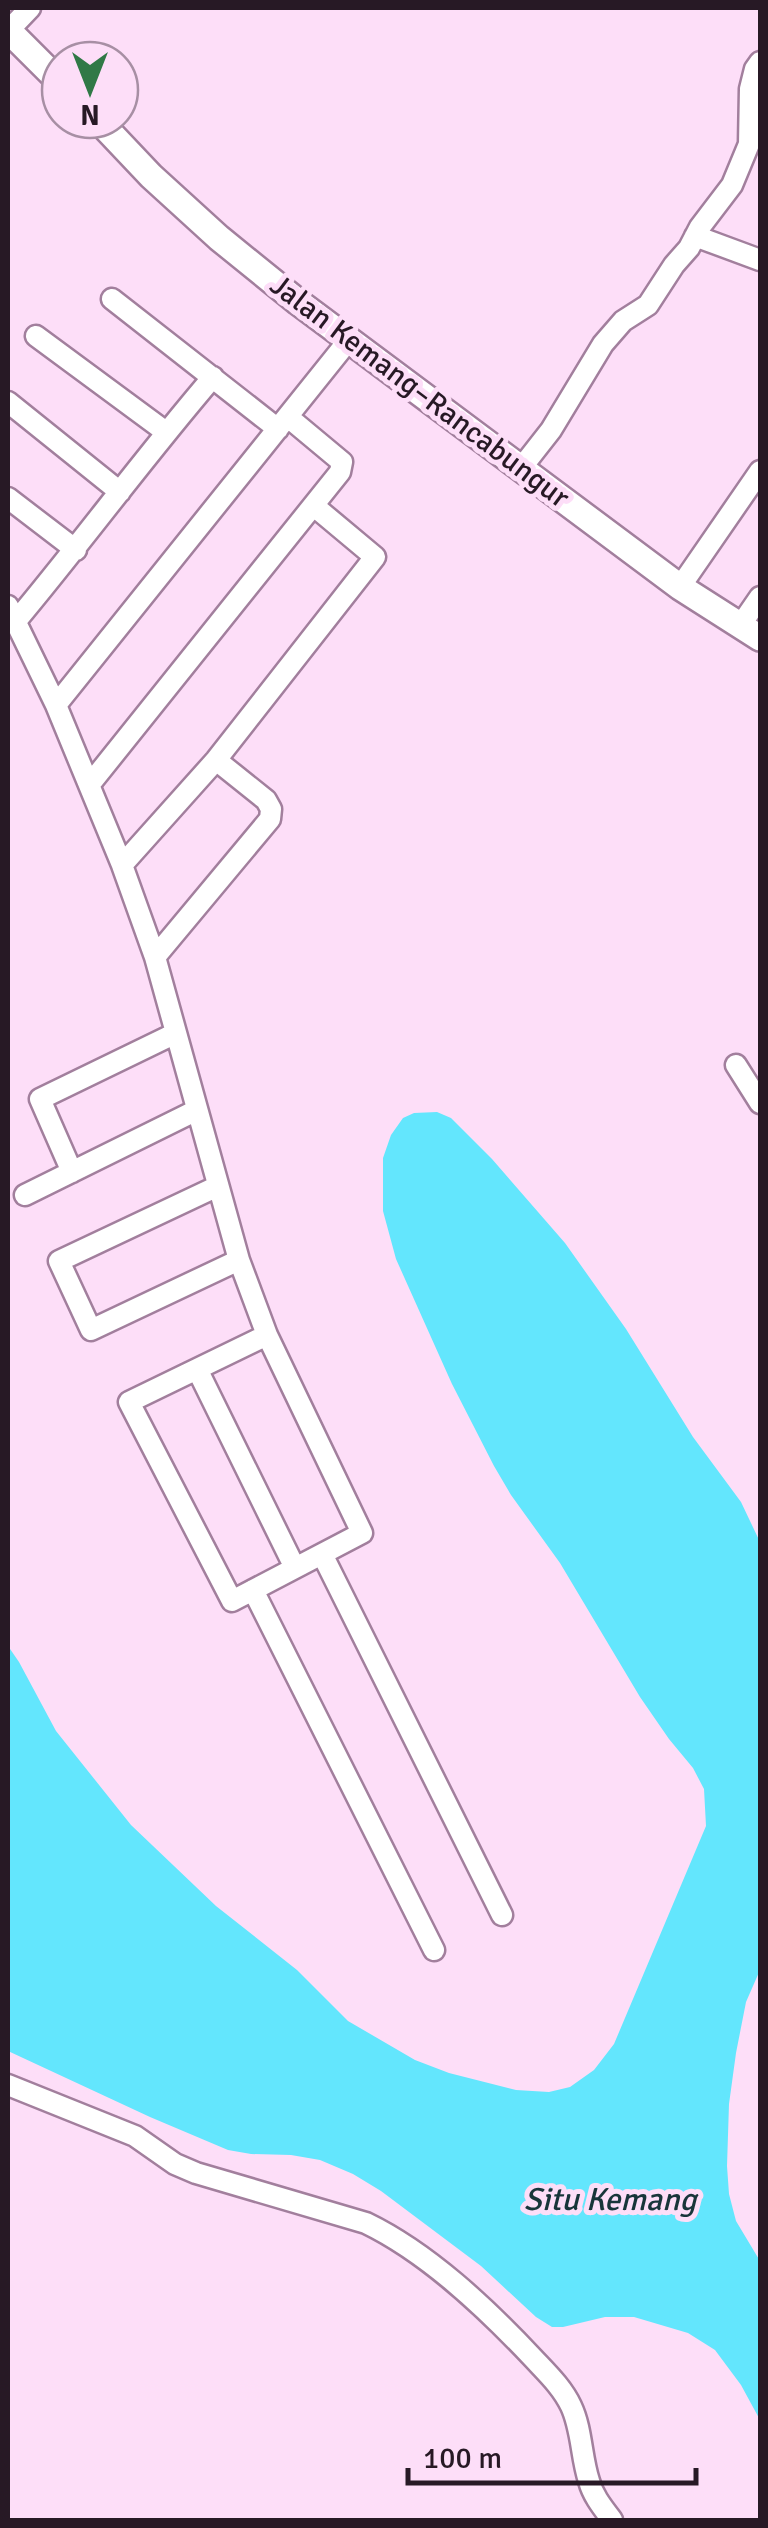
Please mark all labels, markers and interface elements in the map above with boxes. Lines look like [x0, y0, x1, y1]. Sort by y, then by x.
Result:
north arrow [40, 40, 140, 140]
text: N [80, 97, 100, 131]
street label: Jalan Kemang–Rancabungur [263, 267, 577, 516]
water label: Situ Kemang [524, 2180, 698, 2219]
scale bar [408, 2423, 696, 2485]
text: 100 m [423, 2440, 502, 2477]

